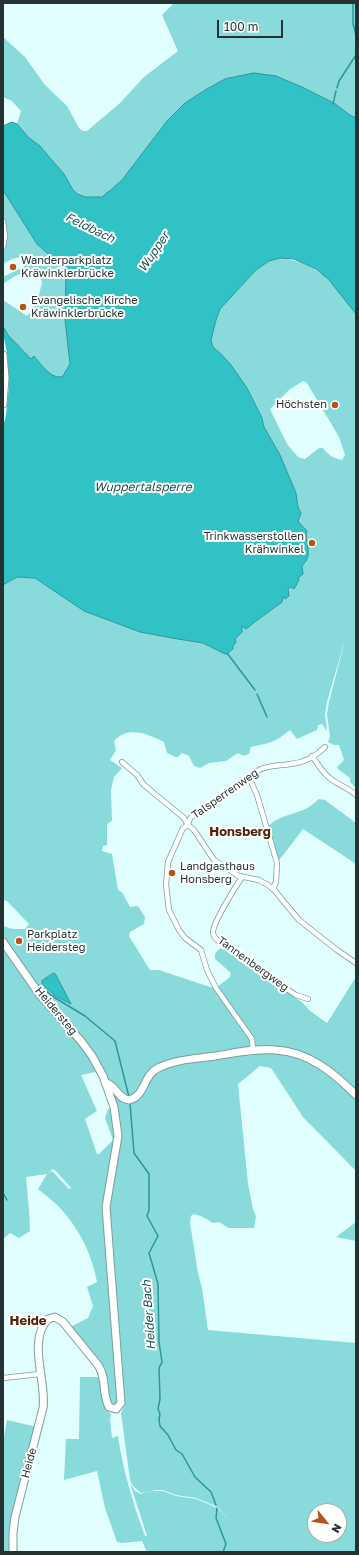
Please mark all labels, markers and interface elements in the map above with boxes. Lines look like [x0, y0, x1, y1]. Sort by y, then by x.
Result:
scale bar [219, 12, 285, 38]
text: 100 m [224, 19, 258, 34]
water label: Feldbach [63, 210, 117, 246]
water label: Wupper [135, 229, 173, 275]
place label: Wanderparkplatz Kräwinklerbrücke [21, 254, 114, 280]
marker: Wanderparkplatz Kräwinklerbrücke [8, 262, 18, 272]
place label: Evangelische Kirche Kräwinklerbrücke [31, 294, 138, 320]
marker: Evangelische Kirche Kräwinklerbrücke [18, 302, 28, 312]
place label: Höchsten [276, 398, 327, 412]
marker: Höchsten [330, 400, 340, 410]
water label: Wuppertalsperre [94, 480, 192, 494]
place label: Trinkwasserstollen Krähwinkel [204, 530, 304, 556]
marker: Trinkwasserstollen Krähwinkel [307, 538, 317, 548]
street label: Talsperrenweg [189, 766, 261, 822]
district label: Honsberg [209, 824, 271, 840]
place label: Landgasthaus Honsberg [180, 860, 255, 886]
marker: Landgasthaus Honsberg [167, 868, 177, 878]
place label: Parkplatz Heidersteg [27, 928, 85, 954]
street label: Tannenbergweg [215, 934, 291, 994]
marker: Parkplatz Heidersteg [14, 936, 24, 946]
street label: Heidersteg [32, 984, 80, 1038]
water label: Heider Bach [139, 1280, 159, 1350]
district label: Heide [10, 1313, 46, 1329]
street label: Heide [19, 1446, 39, 1480]
north arrow [307, 1503, 347, 1543]
text: N [329, 1522, 345, 1536]

